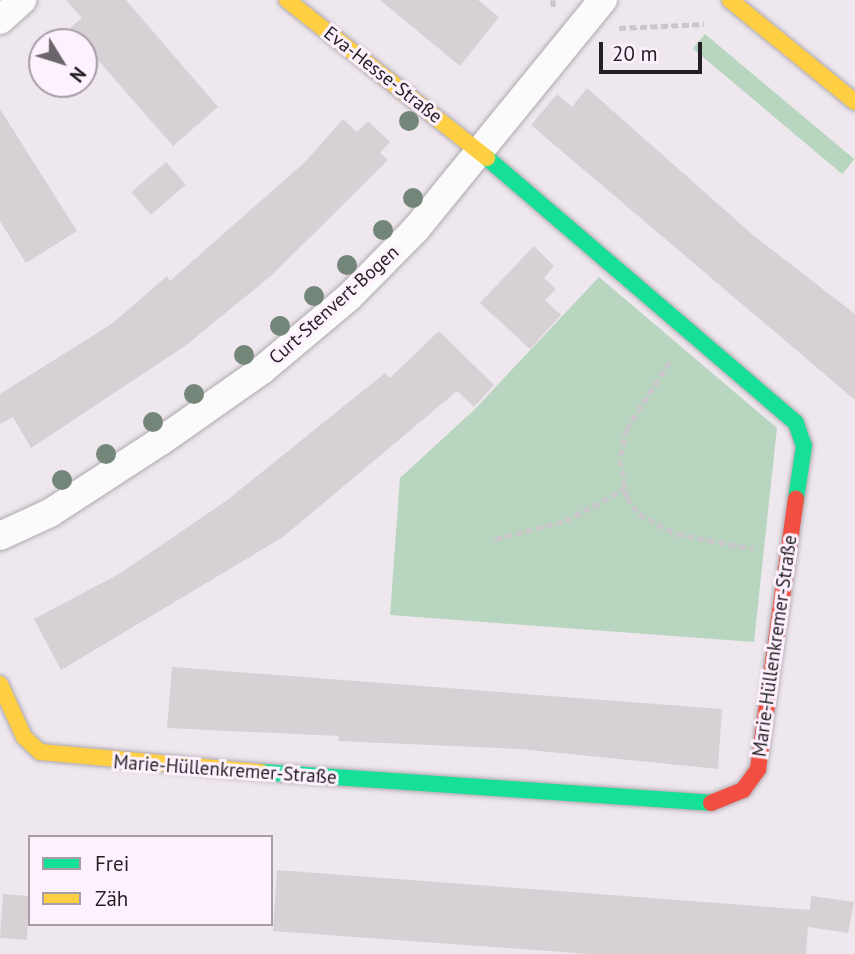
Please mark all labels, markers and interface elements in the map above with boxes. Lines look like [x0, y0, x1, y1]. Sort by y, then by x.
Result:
street label: Eva-Hesse-Straße [319, 22, 447, 128]
north arrow [28, 28, 98, 98]
scale bar [603, 28, 706, 72]
text: 20 m [612, 40, 658, 67]
text: N [65, 62, 91, 87]
street label: Curt-Stenvert-Bogen [264, 241, 404, 369]
street label: Marie-Hüllenkremer-Straße [748, 534, 802, 758]
street label: Marie-Hüllenkremer-Straße [113, 751, 337, 789]
legend [28, 835, 273, 926]
text: Frei [95, 850, 129, 877]
text: Zäh [95, 885, 128, 912]

